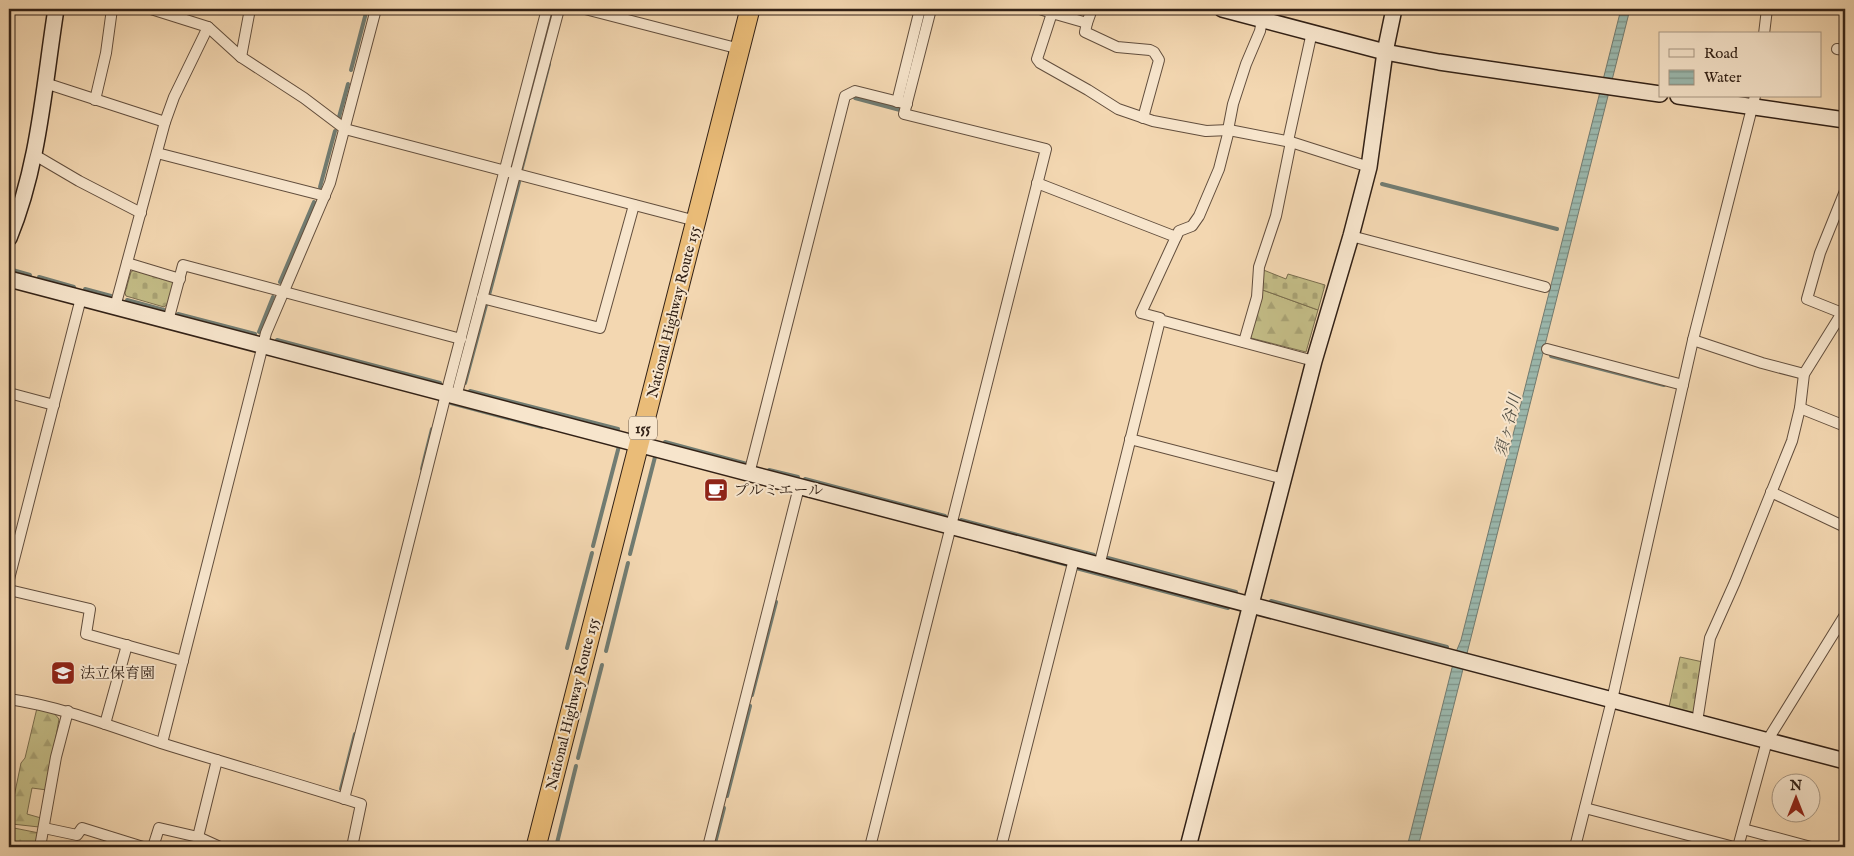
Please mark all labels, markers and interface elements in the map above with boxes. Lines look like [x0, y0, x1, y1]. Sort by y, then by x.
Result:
legend [1659, 32, 1822, 98]
text: Road [1704, 44, 1739, 63]
text: Water [1704, 68, 1742, 87]
street label: National Highway Route 155 [643, 224, 704, 400]
water label: 須ヶ谷川 [1491, 390, 1527, 459]
road number: 155 [629, 416, 657, 439]
cafe icon: プルミエール [703, 477, 729, 503]
place label: プルミエール [734, 481, 823, 500]
street label: National Highway Route 155 [542, 616, 603, 792]
school or university icon: 法立保育園 [50, 660, 76, 686]
place label: 法立保育園 [80, 664, 155, 683]
north arrow [1772, 774, 1822, 824]
text: N [1789, 777, 1802, 795]

